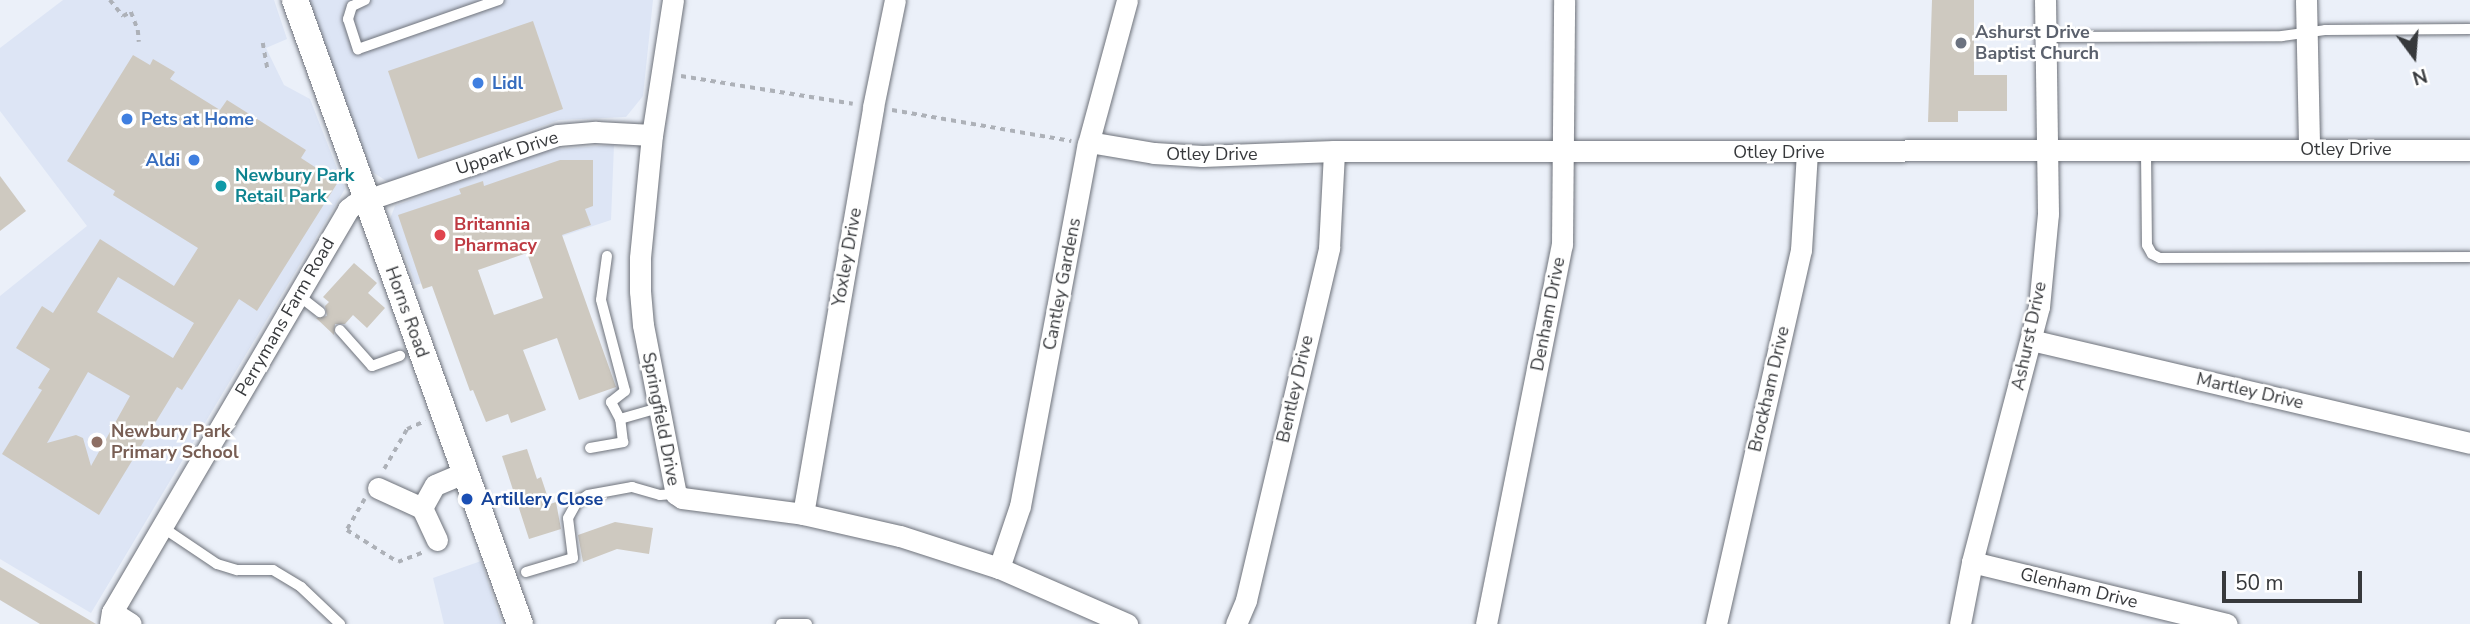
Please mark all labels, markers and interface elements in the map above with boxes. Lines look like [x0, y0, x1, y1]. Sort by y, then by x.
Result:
north arrow [2379, 21, 2449, 91]
place label: Ashurst Drive Baptist Church [1975, 22, 2099, 64]
marker: Ashurst Drive Baptist Church [1953, 35, 1969, 51]
text: N [2409, 62, 2430, 91]
place label: Lidl [492, 72, 523, 94]
marker: Lidl [470, 75, 486, 91]
place label: Pets at Home [141, 108, 254, 130]
marker: Pets at Home [119, 111, 135, 127]
street label: Uppark Drive [453, 126, 561, 180]
street label: Otley Drive [2300, 138, 2392, 160]
street label: Otley Drive [1733, 141, 1825, 163]
street label: Otley Drive [1166, 143, 1258, 165]
place label: Aldi [146, 149, 180, 171]
marker: Aldi [186, 152, 202, 168]
place label: Newbury Park Retail Park [235, 165, 354, 208]
marker: Newbury Park Retail Park [213, 178, 229, 194]
street label: Yoxley Drive [828, 206, 866, 308]
place label: Britannia Pharmacy [454, 214, 537, 256]
street label: Cantley Gardens [1039, 216, 1085, 352]
marker: Britannia Pharmacy [432, 227, 448, 243]
street label: Perrymans Farm Road [231, 234, 339, 400]
street label: Denham Drive [1526, 255, 1570, 373]
street label: Horns Road [381, 263, 433, 361]
street label: Ashurst Drive [2007, 280, 2051, 392]
street label: Brockham Drive [1744, 324, 1794, 454]
street label: Bentley Drive [1272, 333, 1318, 445]
street label: Springfield Drive [637, 350, 685, 488]
street label: Martley Drive [2194, 368, 2306, 414]
place label: Newbury Park Primary School [111, 421, 239, 464]
marker: Newbury Park Primary School [89, 434, 105, 450]
place label: Artillery Close [481, 488, 603, 510]
marker: Artillery Close [459, 491, 475, 507]
scale bar [2225, 558, 2365, 602]
street label: Glenham Drive [2018, 563, 2140, 613]
text: 50 m [2235, 569, 2284, 597]

